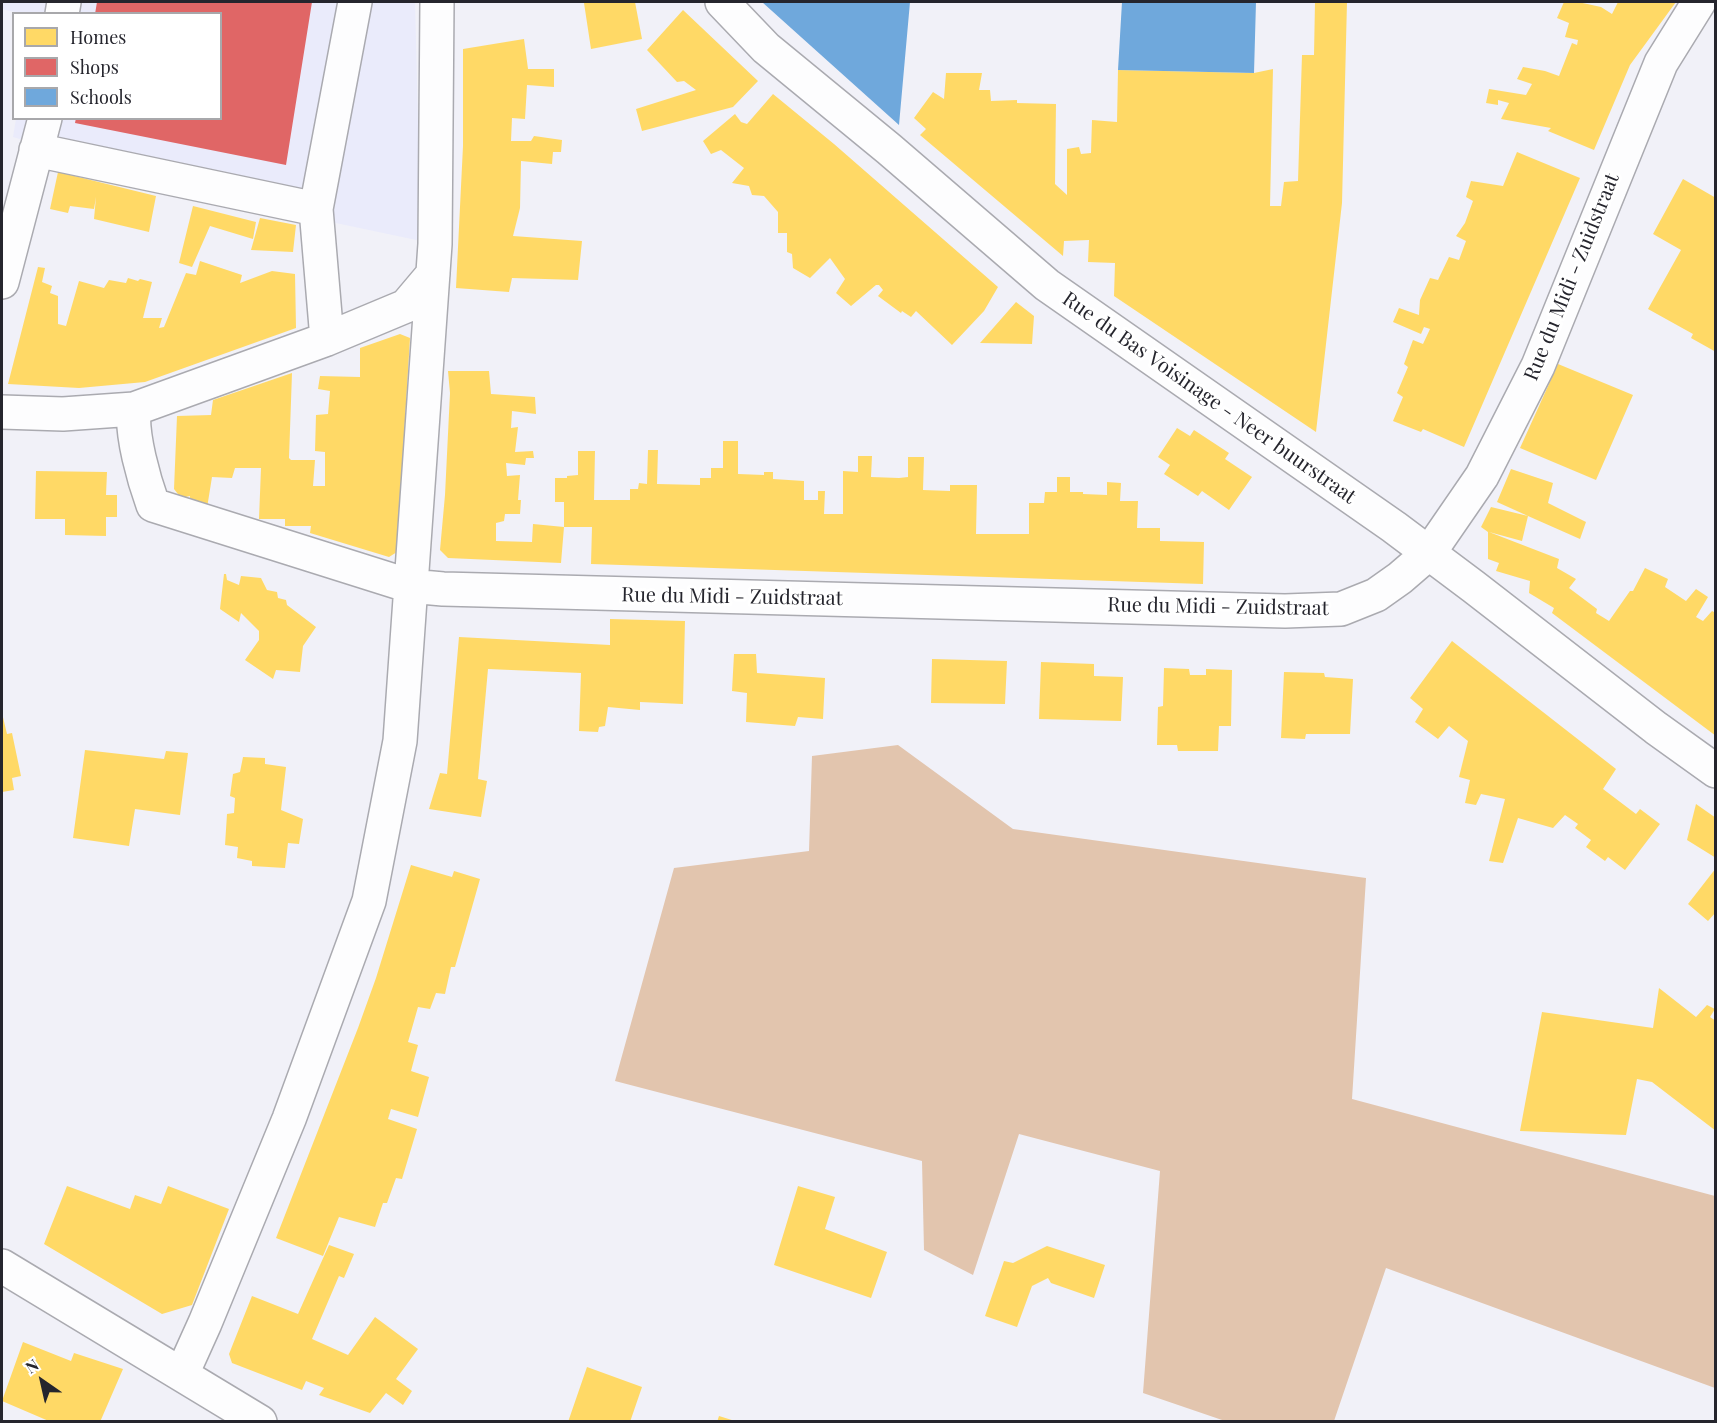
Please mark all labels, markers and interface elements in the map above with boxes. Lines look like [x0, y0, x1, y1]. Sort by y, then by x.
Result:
legend [12, 12, 222, 120]
text: Homes [70, 25, 126, 49]
text: Shops [70, 55, 119, 79]
text: Schools [70, 85, 132, 109]
street label: Rue du Midi - Zuidstraat [1519, 170, 1625, 384]
street label: Rue du Bas Voisinage - Neer buurstraat [1058, 287, 1360, 509]
street label: Rue du Midi - Zuidstraat [621, 583, 843, 611]
street label: Rue du Midi - Zuidstraat [1107, 593, 1329, 621]
north arrow [12, 1351, 72, 1411]
text: N [21, 1354, 42, 1378]

